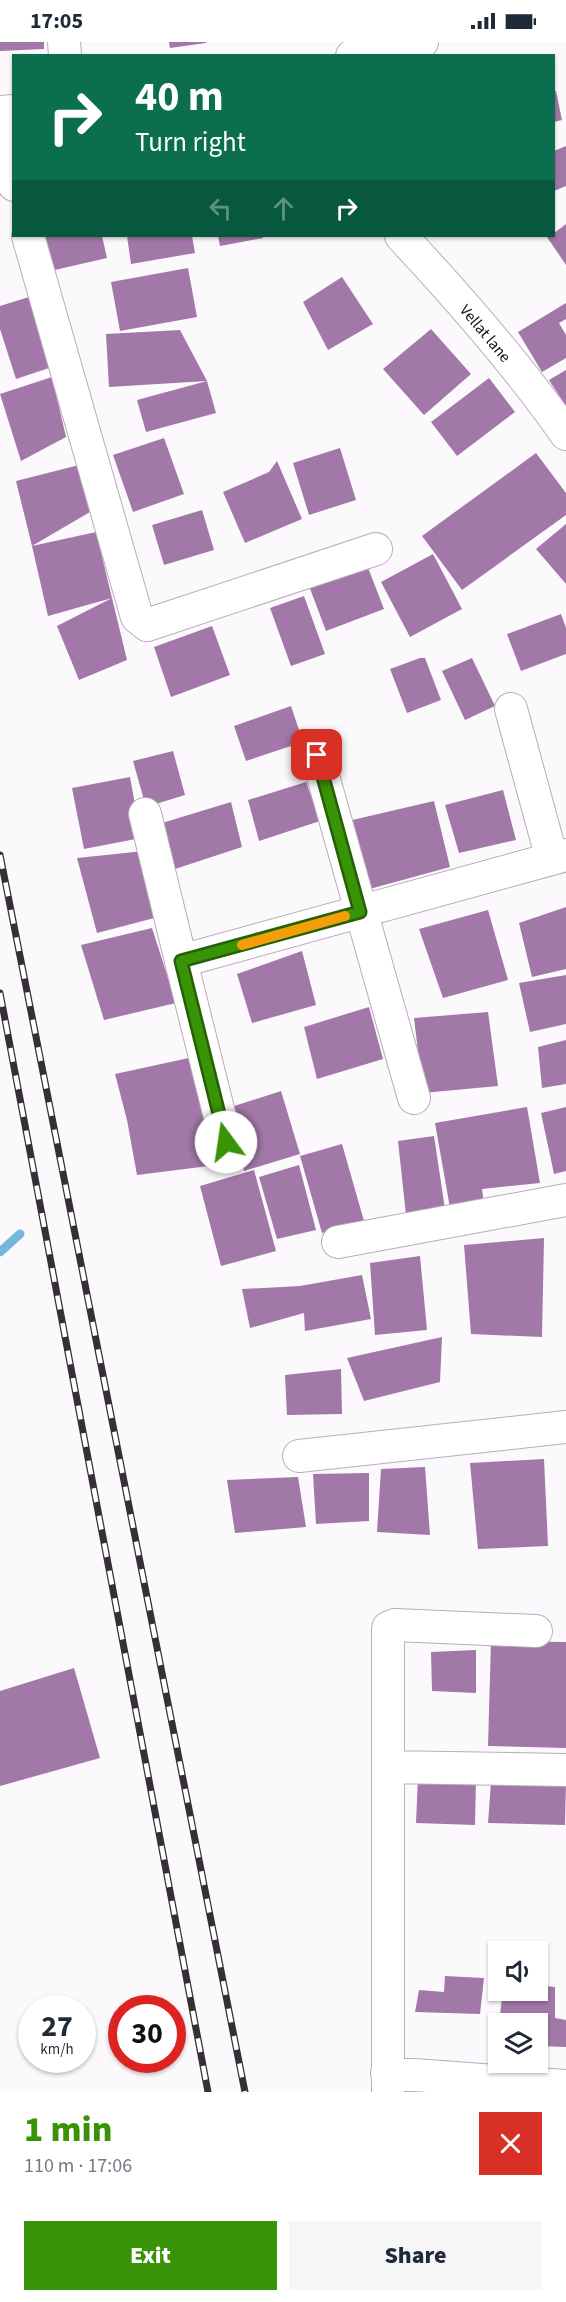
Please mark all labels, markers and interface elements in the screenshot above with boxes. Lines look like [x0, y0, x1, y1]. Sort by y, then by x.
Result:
text: 17:05 [30, 5, 83, 37]
text: 40 m [135, 67, 224, 127]
icon: right [36, 78, 114, 156]
text: Turn right [135, 123, 246, 162]
icon: left [204, 192, 237, 225]
icon: ahead [267, 192, 300, 225]
icon: right [330, 192, 363, 225]
street label: Vellat lane [455, 300, 516, 367]
pin [291, 729, 342, 780]
icon: arrive [300, 738, 333, 771]
position arrow [194, 1110, 258, 1174]
map controls [488, 1941, 548, 2073]
button: sound [488, 1941, 548, 2001]
speed limit sign: 30 [108, 1995, 186, 2073]
text: 27 [41, 2005, 73, 2048]
button: layers [488, 2013, 548, 2073]
text: km/h [40, 2039, 74, 2060]
text: 1 min [24, 2104, 112, 2155]
button: close [479, 2112, 542, 2175]
text: 110 m · 17:06 [24, 2152, 132, 2180]
button: Exit [24, 2221, 277, 2290]
button: Share [289, 2221, 542, 2290]

